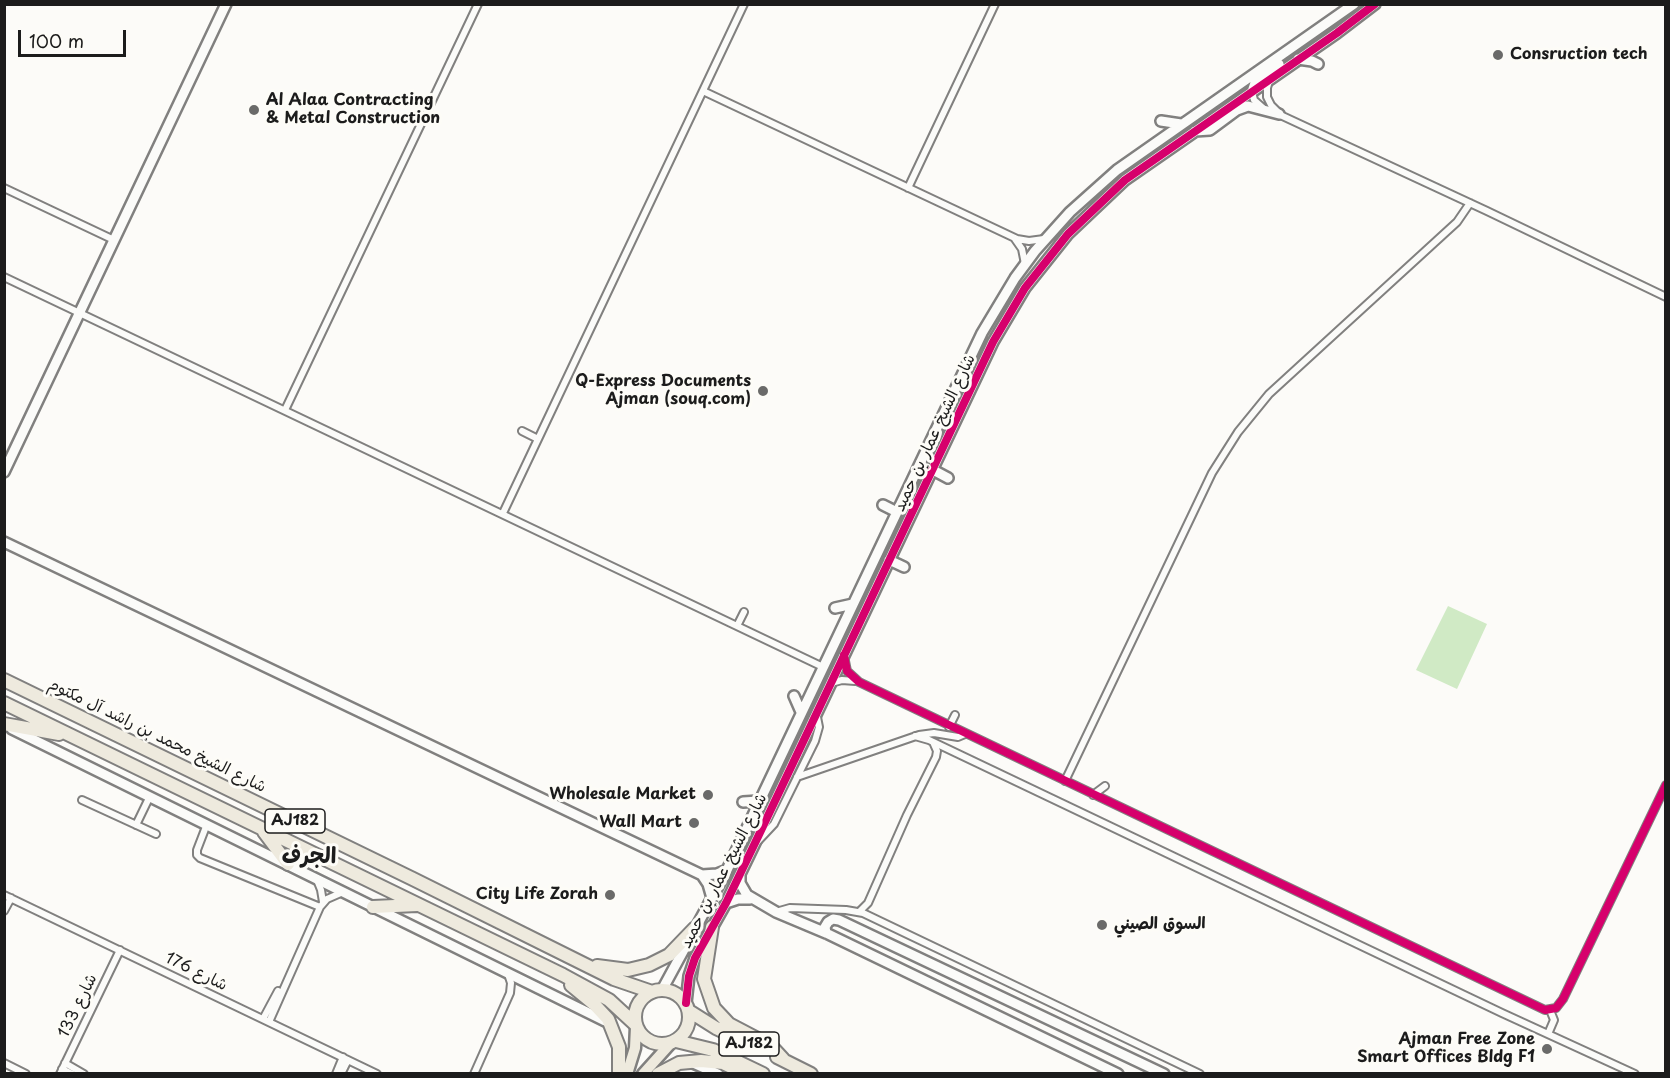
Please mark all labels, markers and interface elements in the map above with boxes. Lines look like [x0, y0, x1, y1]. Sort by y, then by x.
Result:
scale bar [21, 18, 129, 56]
text: 100 m [29, 27, 84, 54]
place label: Consruction tech [1510, 45, 1648, 65]
marker: Consruction tech [1491, 48, 1505, 62]
place label: Al Alaa Contracting & Metal Construction [266, 91, 440, 129]
marker: Al Alaa Contracting & Metal Construction [247, 103, 261, 117]
street label: شارع الشيخ عمار بن حميد [890, 351, 980, 515]
place label: Q-Express Documents Ajman (souq.com) [575, 372, 751, 410]
marker: Q-Express Documents Ajman (souq.com) [756, 384, 770, 398]
street label: شارع الشيخ محمد بن راشد آل مكتوم [45, 675, 269, 797]
place label: Wholesale Market [549, 785, 696, 805]
marker: Wholesale Market [701, 788, 715, 802]
street label: شارع الشيخ عمار بن حميد [677, 790, 771, 952]
road number: AJ182 [265, 809, 325, 833]
place label: Wall Mart [599, 813, 682, 833]
marker: Wall Mart [687, 816, 701, 830]
district label: الجرف [282, 844, 336, 870]
place label: City Life Zorah [476, 885, 598, 905]
marker: City Life Zorah [603, 888, 617, 902]
place label: السوق الصيني [1114, 915, 1206, 935]
marker: السوق الصيني [1095, 918, 1109, 932]
street label: شارع 176 [162, 949, 230, 995]
street label: شارع 133 [54, 971, 102, 1041]
place label: Ajman Free Zone Smart Offices Bldg F1 [1357, 1030, 1535, 1068]
road number: AJ182 [719, 1032, 779, 1056]
marker: Ajman Free Zone Smart Offices Bldg F1 [1540, 1042, 1554, 1056]

